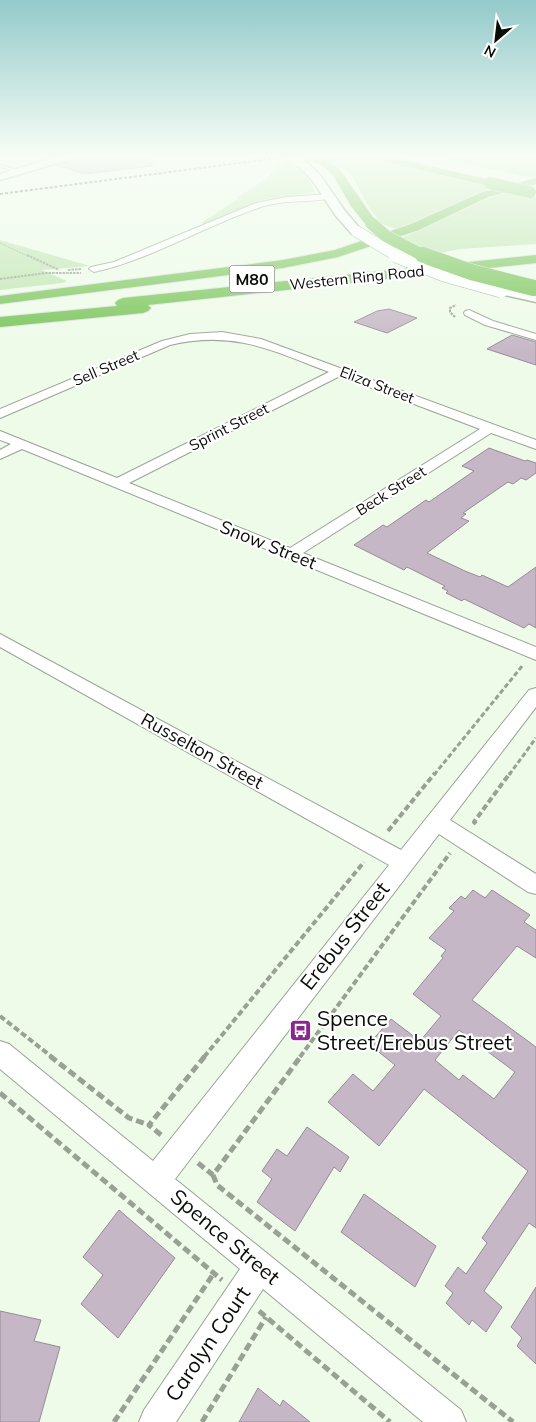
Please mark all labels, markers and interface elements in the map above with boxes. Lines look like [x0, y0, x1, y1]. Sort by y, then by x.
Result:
north arrow [471, 15, 521, 65]
text: N [481, 41, 499, 62]
street label: Western Ring Road [289, 261, 425, 294]
road number: M80 [230, 266, 274, 292]
street label: Sell Street [70, 345, 142, 390]
street label: Eliza Street [337, 362, 417, 407]
street label: Sprint Street [186, 398, 272, 455]
street label: Beck Street [352, 462, 429, 520]
street label: Snow Street [217, 515, 320, 574]
street label: Russelton Street [137, 707, 267, 794]
street label: Erebus Street [294, 876, 394, 995]
place label: Spence Street/Erebus Street [317, 1005, 512, 1055]
bus stop icon: Spence Street/Erebus Street [289, 1019, 313, 1043]
street label: Spence Street [166, 1183, 286, 1289]
street label: Carolyn Court [159, 1281, 255, 1406]

